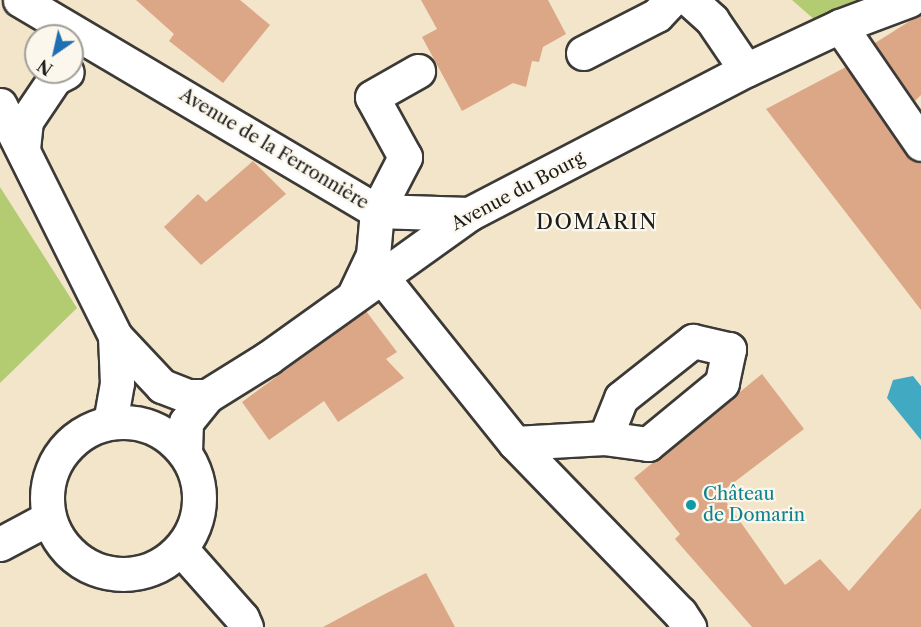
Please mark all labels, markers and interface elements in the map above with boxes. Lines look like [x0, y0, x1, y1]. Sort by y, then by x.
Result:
north arrow [24, 24, 84, 84]
text: N [34, 55, 56, 79]
street label: Avenue de la Ferronnière [176, 84, 372, 214]
street label: Avenue du Bourg [448, 147, 588, 235]
district label: DOMARIN [536, 209, 658, 235]
place label: Château de Domarin [703, 484, 805, 526]
marker: Château de Domarin [684, 498, 698, 512]

